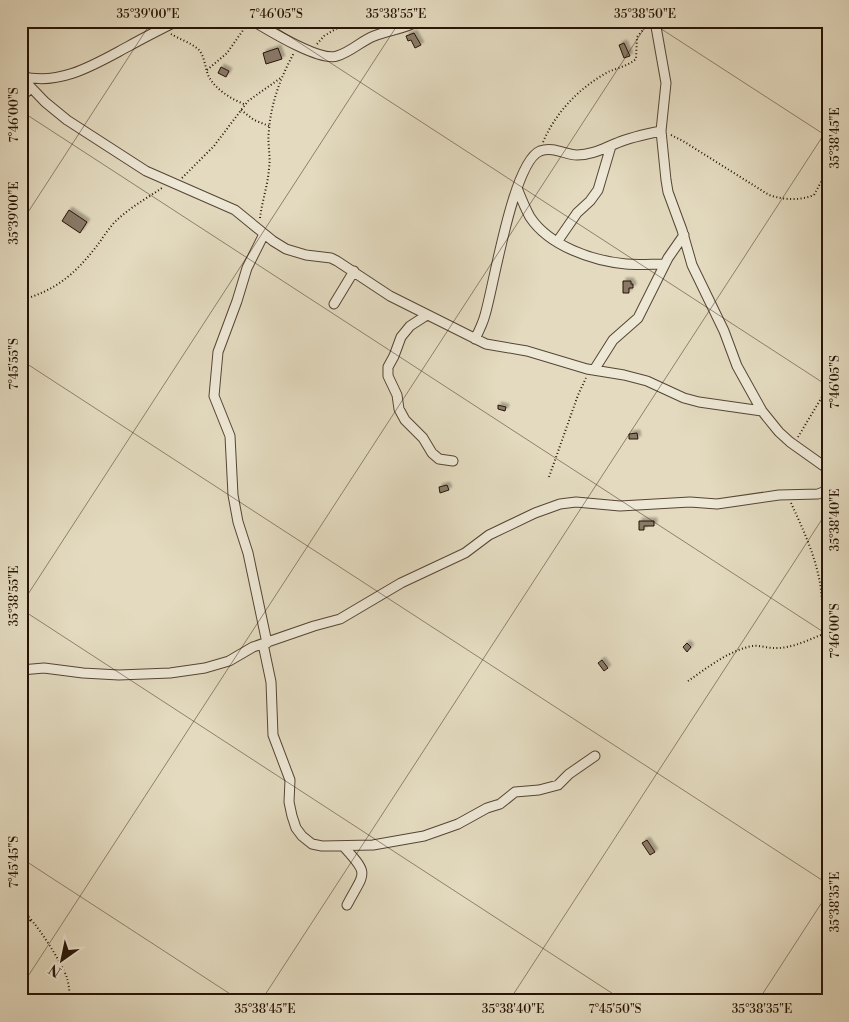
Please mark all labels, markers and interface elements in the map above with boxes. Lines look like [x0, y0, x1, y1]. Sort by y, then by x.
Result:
text: 35°39'00"E [116, 7, 180, 22]
text: 7°46'05"S [249, 7, 303, 22]
text: 35°38'55"E [366, 7, 426, 22]
text: 35°38'50"E [614, 7, 676, 22]
text: 7°46'00"S [7, 87, 22, 143]
text: 35°38'45"E [828, 107, 843, 169]
text: 35°39'00"E [7, 181, 22, 245]
text: 7°45'55"S [7, 338, 22, 390]
text: 7°46'05"S [828, 355, 843, 409]
text: 35°38'40"E [828, 489, 843, 551]
text: 35°38'55"E [7, 566, 22, 626]
text: 7°46'00"S [828, 603, 843, 659]
text: 7°45'45"S [7, 836, 22, 888]
text: 35°38'35"E [828, 872, 843, 932]
north arrow [38, 934, 88, 984]
text: N [46, 959, 65, 981]
text: 35°38'45"E [234, 1002, 296, 1017]
text: 35°38'40"E [482, 1002, 544, 1017]
text: 7°45'50"S [588, 1002, 642, 1017]
text: 35°38'35"E [732, 1002, 792, 1017]

